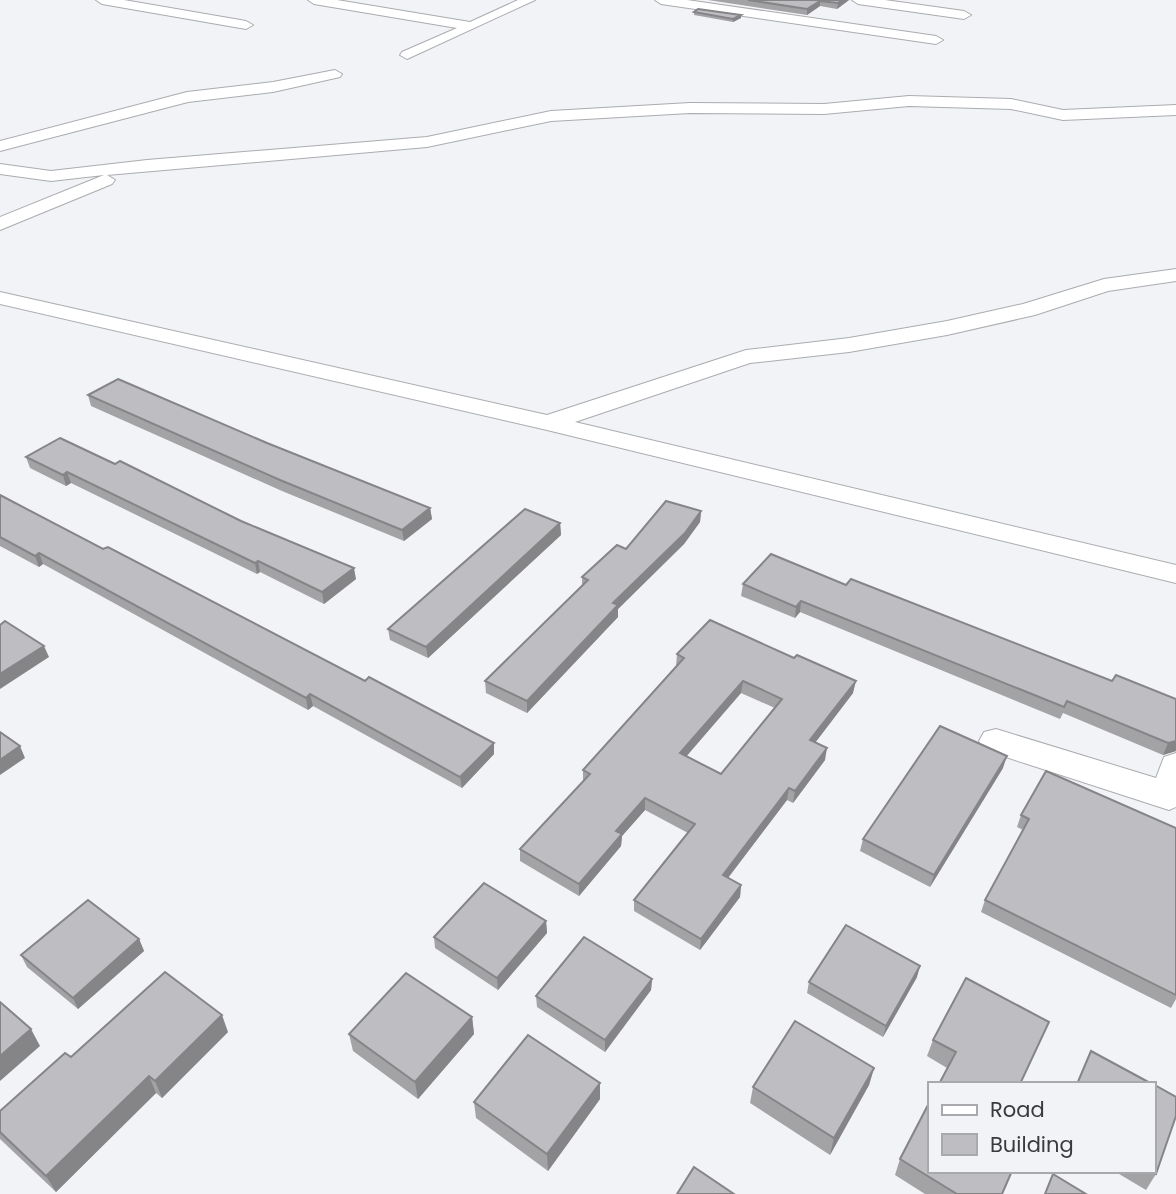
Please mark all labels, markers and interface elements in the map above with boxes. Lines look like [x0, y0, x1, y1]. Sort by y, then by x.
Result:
legend [928, 1082, 1155, 1173]
text: Road [990, 1095, 1045, 1124]
text: Building [990, 1130, 1074, 1159]

